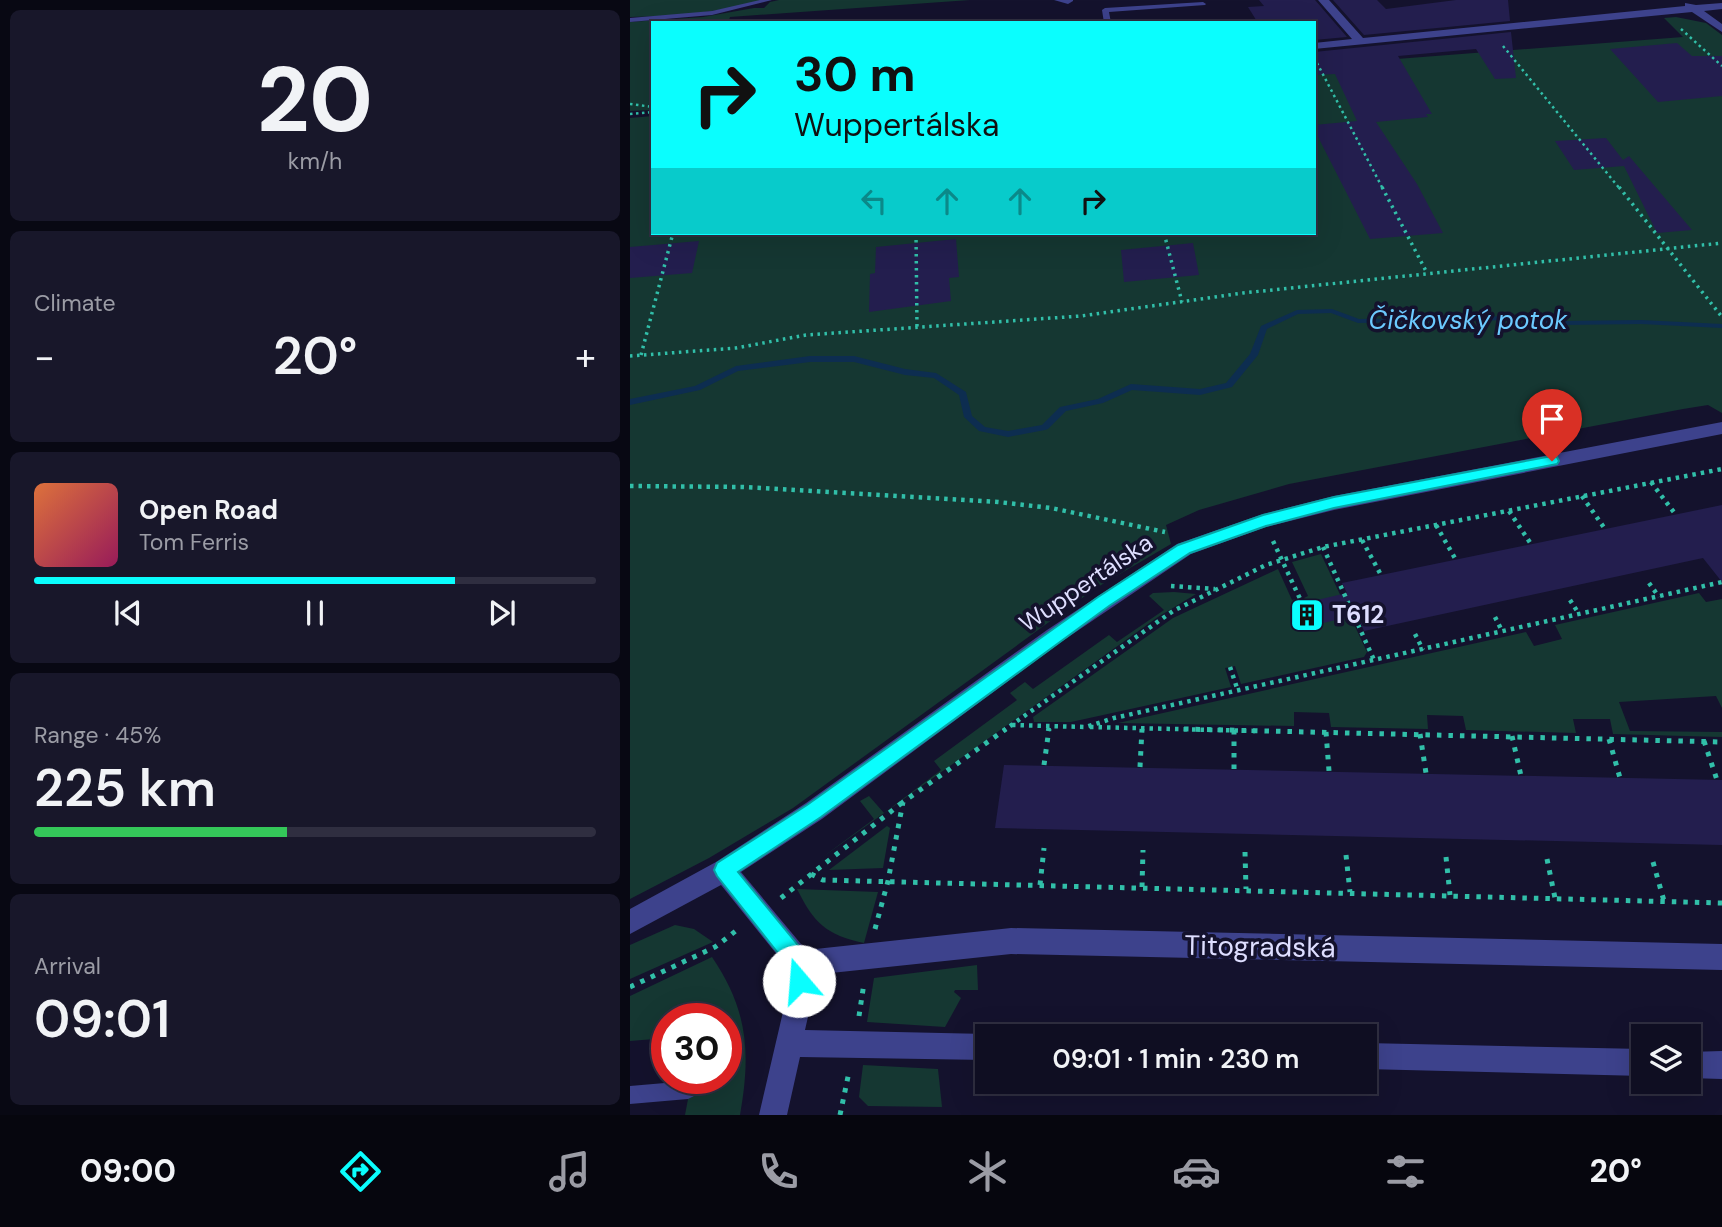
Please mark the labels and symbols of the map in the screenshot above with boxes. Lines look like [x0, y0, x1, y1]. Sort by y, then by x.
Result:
water label: Čičkovský potok [1368, 303, 1568, 337]
pin [1522, 389, 1582, 461]
street label: Wuppertálska [1013, 527, 1158, 639]
building icon: T612 [1288, 596, 1326, 634]
place label: T612 [1332, 599, 1384, 630]
street label: Titogradská [1184, 927, 1336, 966]
position arrow [762, 944, 836, 1018]
speed limit sign: 30 [651, 1003, 742, 1094]

